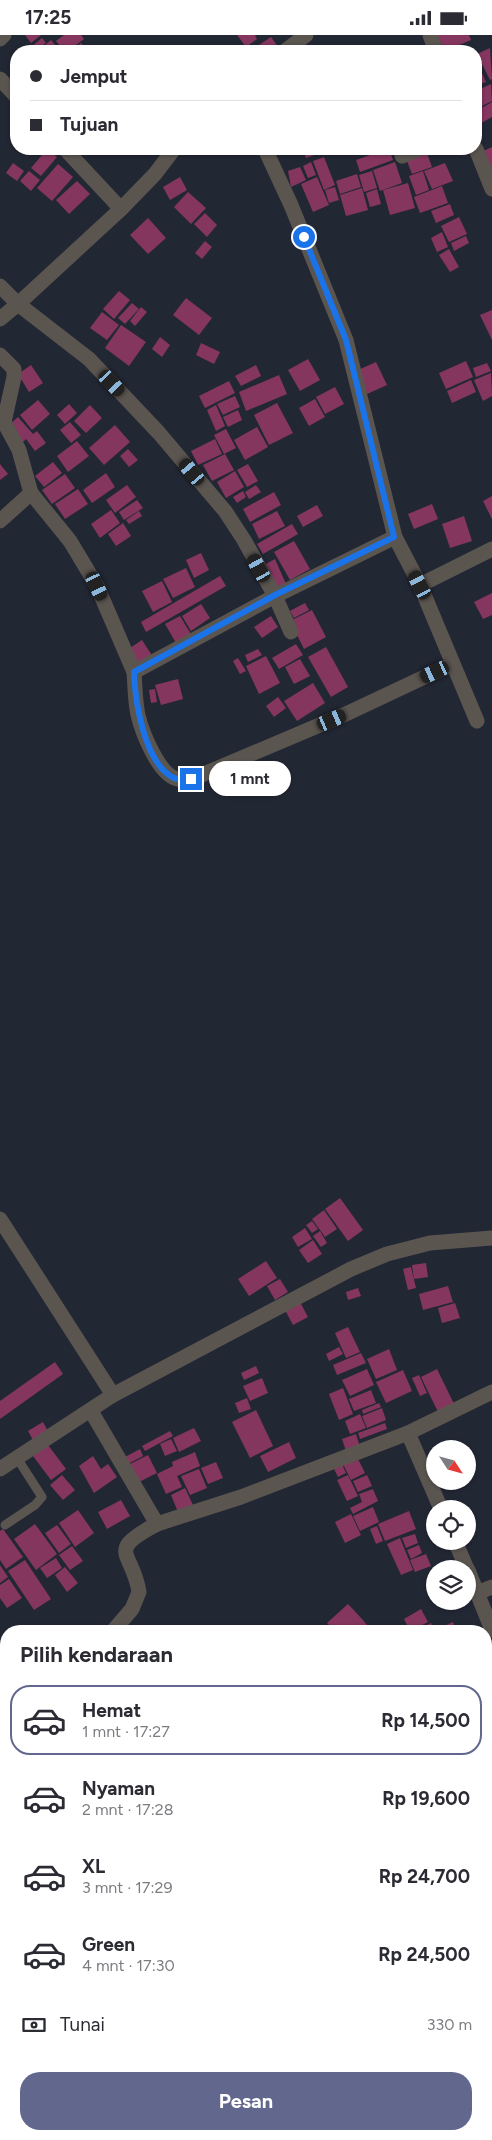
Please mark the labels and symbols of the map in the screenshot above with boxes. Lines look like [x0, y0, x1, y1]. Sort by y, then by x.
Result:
route start [293, 226, 315, 248]
car [96, 367, 127, 399]
car [176, 456, 207, 488]
car [245, 551, 272, 585]
car [406, 568, 433, 602]
car [83, 569, 110, 603]
car [418, 659, 451, 685]
car [315, 707, 348, 733]
callout: 1 mnt [208, 761, 291, 797]
route end [180, 768, 202, 790]
north arrow [426, 1440, 476, 1490]

